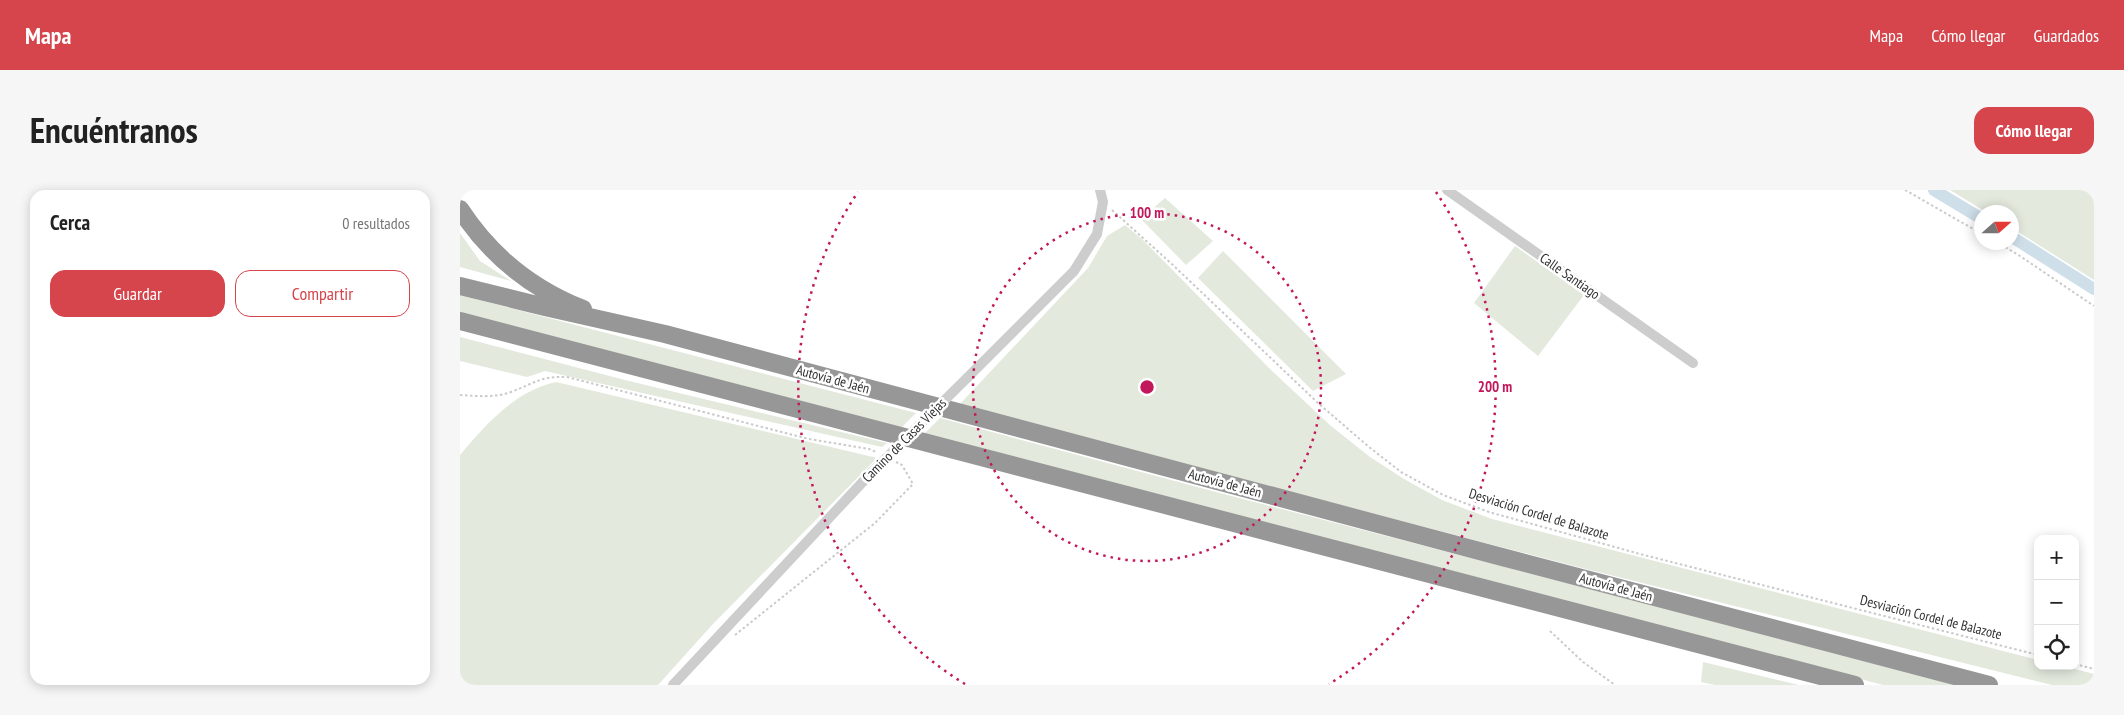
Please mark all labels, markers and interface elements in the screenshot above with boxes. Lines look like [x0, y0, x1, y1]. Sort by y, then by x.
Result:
text: Mapa [25, 20, 72, 51]
text: Mapa [1869, 24, 1903, 47]
text: Cómo llegar [1931, 24, 2006, 47]
text: Guardados [2034, 24, 2099, 47]
text: Encuéntranos [30, 107, 198, 153]
button: Cómo llegar [1974, 107, 2094, 154]
text: 100 m [1130, 203, 1164, 222]
north arrow [1974, 205, 2019, 250]
text: Cerca [50, 209, 90, 236]
text: 0 resultados [342, 213, 410, 233]
street label: Calle Santiago [1536, 249, 1604, 303]
button: Guardar [50, 270, 225, 317]
button: Compartir [235, 270, 410, 317]
street label: Autovía de Jaén [794, 361, 872, 397]
text: 200 m [1478, 377, 1512, 396]
centre of rings [1138, 378, 1156, 396]
street label: Camino de Casas Viejas [858, 394, 950, 486]
street label: Autovía de Jaén [1186, 465, 1264, 501]
street label: Desviación Cordel de Balazote [1467, 484, 1611, 544]
map controls [2034, 535, 2079, 670]
button: + [2034, 535, 2079, 580]
street label: Autovía de Jaén [1577, 569, 1655, 605]
button: − [2034, 580, 2079, 625]
street label: Desviación Cordel de Balazote [1858, 591, 2004, 643]
button: locate [2034, 625, 2079, 670]

